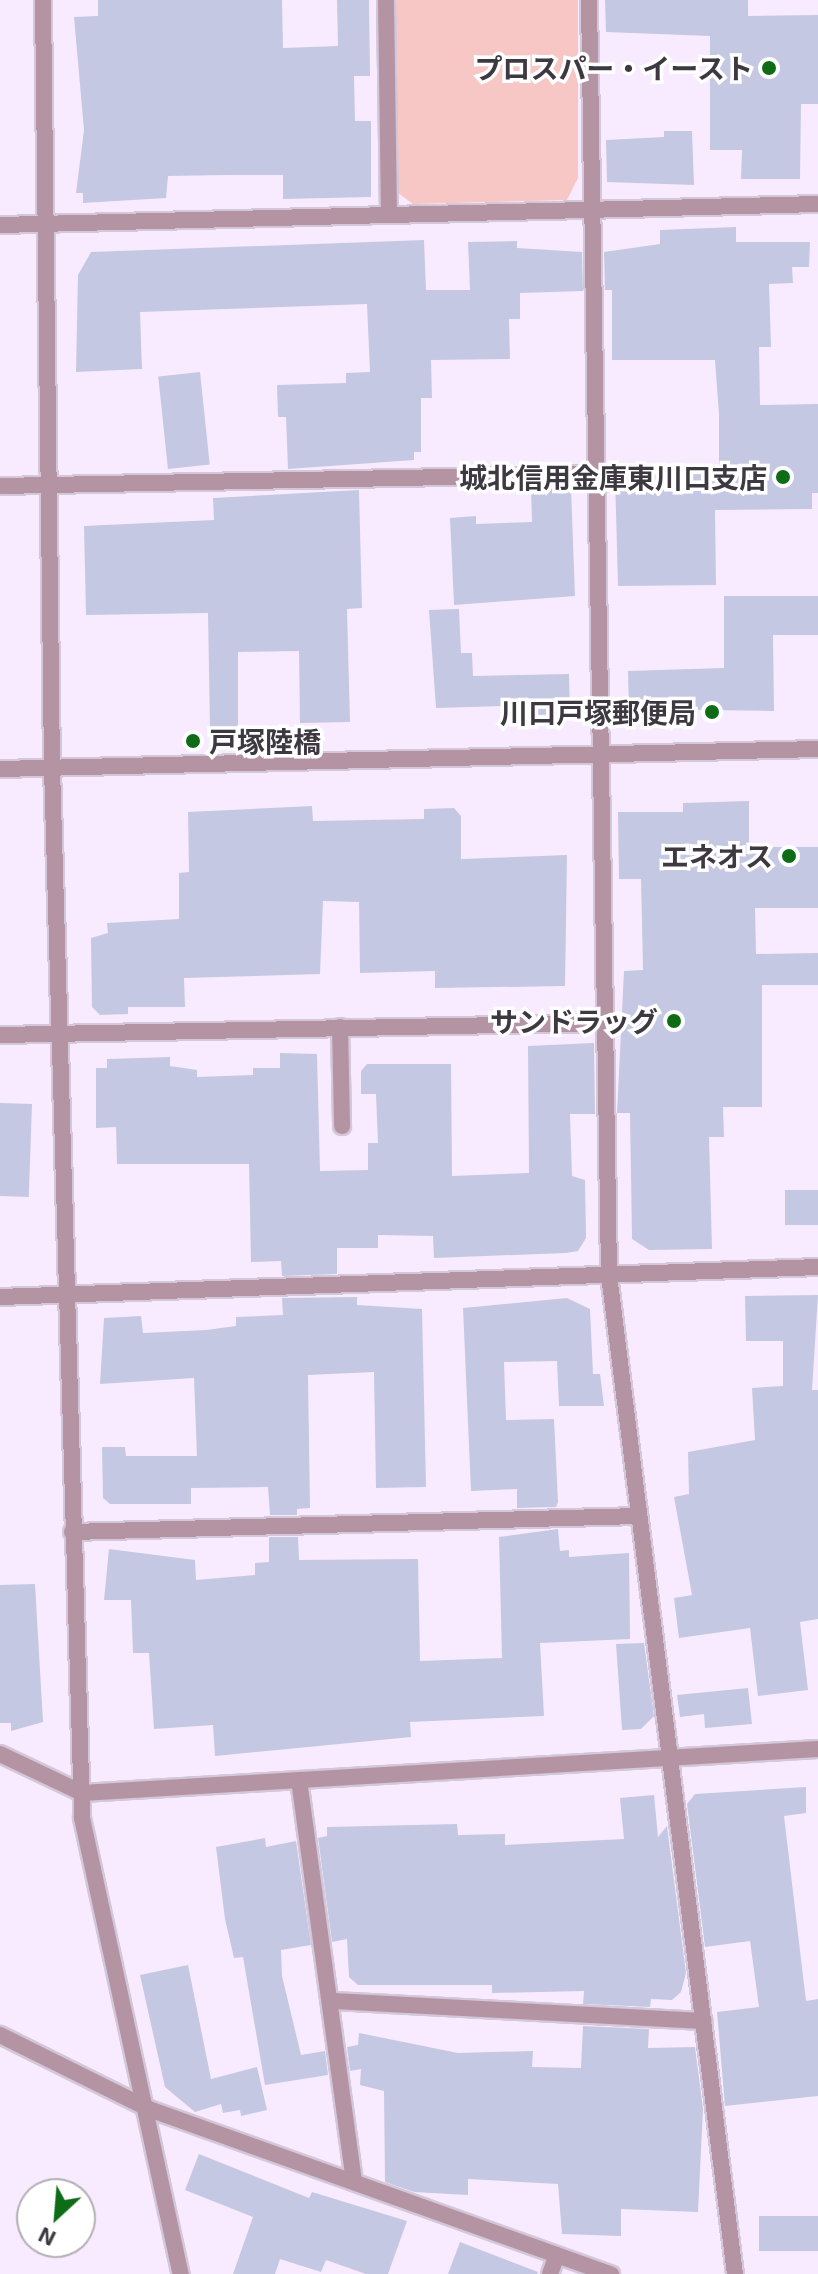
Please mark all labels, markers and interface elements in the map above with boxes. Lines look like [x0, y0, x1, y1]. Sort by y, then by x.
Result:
place label: プロスパー・イースト [473, 51, 753, 85]
marker: プロスパー・イースト [760, 59, 778, 77]
place label: 城北信用金庫東川口支店 [459, 460, 767, 494]
marker: 城北信用金庫東川口支店 [774, 468, 792, 486]
place label: 川口戸塚郵便局 [500, 695, 696, 729]
marker: 川口戸塚郵便局 [703, 703, 721, 721]
place label: 戸塚陸橋 [209, 724, 321, 758]
marker: 戸塚陸橋 [184, 732, 202, 750]
place label: エネオス [661, 839, 773, 873]
marker: エネオス [780, 847, 798, 865]
place label: サンドラッグ [490, 1004, 658, 1038]
marker: サンドラッグ [665, 1012, 683, 1030]
north arrow [16, 2178, 96, 2258]
text: N [34, 2223, 59, 2253]

